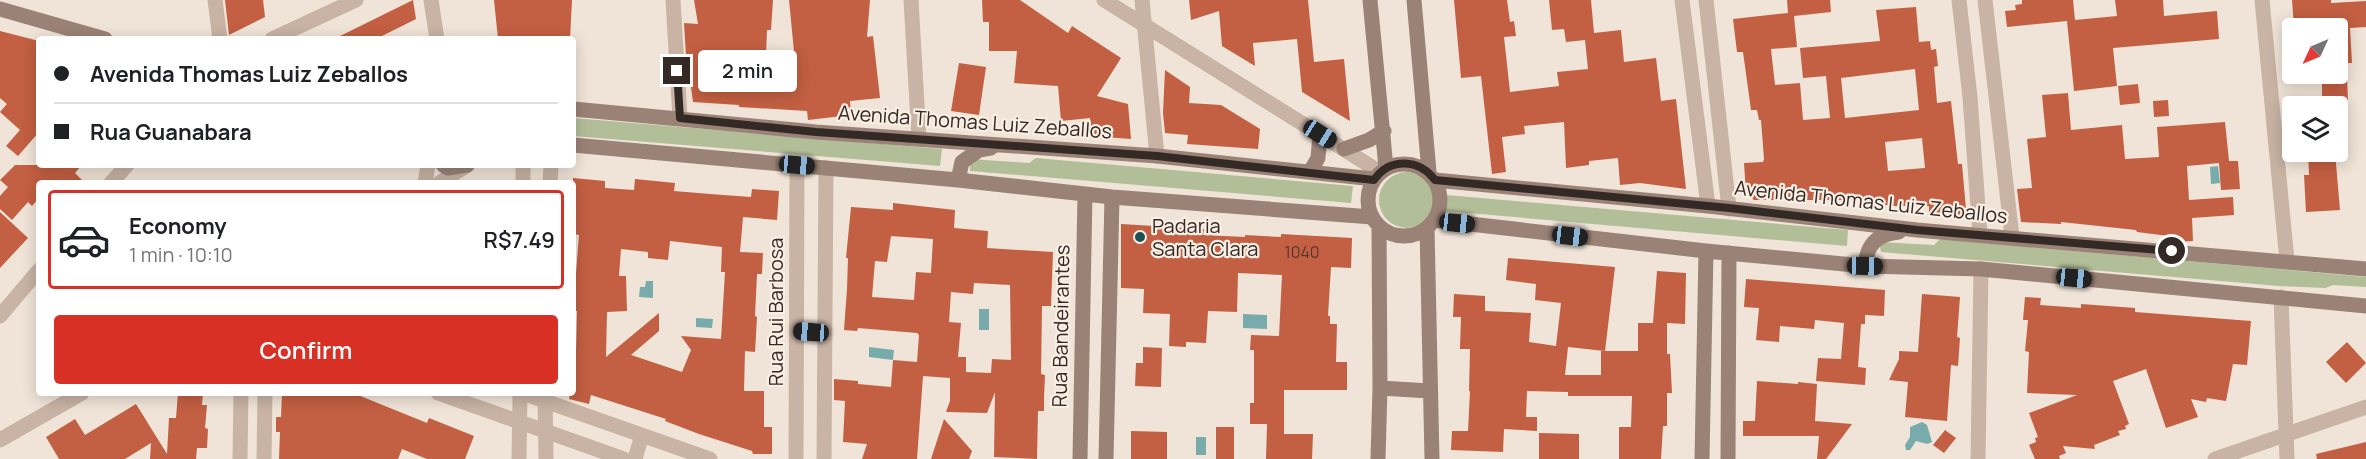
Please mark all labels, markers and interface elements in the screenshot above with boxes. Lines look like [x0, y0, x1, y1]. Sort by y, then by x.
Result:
north arrow [2282, 18, 2348, 84]
map controls [2282, 18, 2348, 162]
callout: 2 min [698, 50, 797, 92]
route end [663, 57, 690, 84]
text: 2 min [722, 57, 773, 84]
text: Avenida Thomas Luiz Zeballos [90, 59, 408, 89]
button: layers [2282, 96, 2348, 162]
street label: Avenida Thomas Luiz Zeballos [837, 98, 1113, 145]
text: Rua Guanabara [90, 117, 252, 147]
car [1300, 117, 1340, 151]
car [778, 154, 816, 176]
street label: Avenida Thomas Luiz Zeballos [1733, 174, 2009, 229]
text: Economy [129, 211, 227, 241]
place label: Padaria Santa Clara [1152, 212, 1258, 262]
car [1438, 212, 1476, 234]
icon: car [57, 213, 111, 267]
text: R$7.49 [484, 225, 555, 255]
car [1551, 225, 1589, 247]
marker: Padaria Santa Clara [1133, 230, 1147, 244]
route start [2158, 237, 2185, 264]
street label: Rua Rui Barbosa [762, 238, 789, 386]
text: 1 min · 10:10 [129, 241, 233, 268]
house number: 1040 [1284, 241, 1320, 263]
street label: Rua Bandeirantes [1046, 244, 1075, 408]
car [1847, 257, 1883, 275]
car [2055, 267, 2093, 289]
button: Confirm [54, 315, 558, 384]
car [792, 322, 830, 342]

